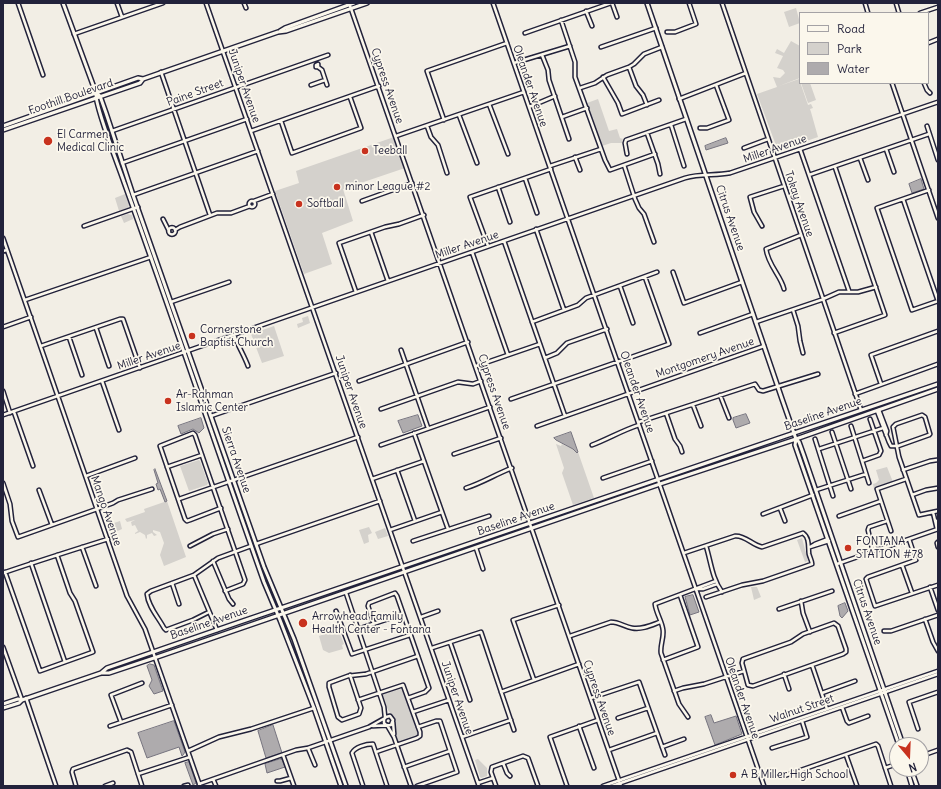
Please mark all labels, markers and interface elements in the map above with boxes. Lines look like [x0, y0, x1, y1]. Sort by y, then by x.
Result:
legend [799, 12, 929, 84]
text: Road [837, 21, 865, 36]
text: Park [837, 41, 862, 56]
street label: Oleander Avenue [510, 43, 550, 129]
street label: Cypress Avenue [368, 46, 406, 126]
street label: Juniper Avenue [225, 47, 263, 125]
text: Water [837, 61, 870, 76]
street label: Foothill Boulevard [27, 76, 115, 118]
street label: Paine Street [165, 77, 225, 109]
place label: El Carmen Medical Clinic [57, 128, 124, 154]
street label: Miller Avenue [742, 132, 808, 166]
marker: El Carmen Medical Clinic [42, 135, 54, 147]
place label: Teeball [373, 144, 407, 158]
marker: Teeball [360, 146, 370, 156]
street label: Tokay Avenue [782, 169, 816, 239]
place label: minor League #2 [345, 180, 430, 194]
marker: minor League #2 [332, 182, 342, 192]
street label: Citrus Avenue [713, 183, 747, 253]
place label: Softball [307, 197, 344, 211]
marker: Softball [294, 199, 304, 209]
street label: Miller Avenue [434, 228, 500, 262]
place label: Cornerstone Baptist Church [200, 323, 273, 349]
marker: Cornerstone Baptist Church [187, 331, 197, 341]
street label: Montgomery Avenue [654, 335, 756, 381]
street label: Miller Avenue [116, 339, 182, 373]
street label: Oleander Avenue [617, 349, 657, 435]
street label: Cypress Avenue [475, 352, 513, 432]
street label: Juniper Avenue [332, 353, 370, 431]
place label: Ar-Rahman Islamic Center [176, 388, 248, 414]
street label: Baseline Avenue [782, 395, 864, 433]
marker: Ar-Rahman Islamic Center [163, 396, 173, 406]
street label: Sierra Avenue [219, 425, 253, 495]
street label: Mango Avenue [88, 474, 124, 548]
street label: Baseline Avenue [475, 500, 557, 538]
place label: FONTANA STATION #78 [856, 535, 923, 561]
marker: FONTANA STATION #78 [843, 543, 853, 553]
street label: Citrus Avenue [850, 577, 884, 647]
street label: Baseline Avenue [168, 604, 250, 642]
place label: Arrowhead Family Health Center - Fontana [312, 610, 431, 636]
marker: Arrowhead Family Health Center - Fontana [297, 617, 309, 629]
street label: Oleander Avenue [722, 655, 762, 741]
street label: Cypress Avenue [580, 658, 618, 738]
street label: Juniper Avenue [438, 659, 476, 737]
street label: Walnut Street [768, 692, 836, 726]
north arrow [889, 737, 929, 777]
text: N [907, 760, 918, 775]
place label: A B Miller High School [741, 768, 848, 782]
marker: A B Miller High School [728, 770, 738, 780]

